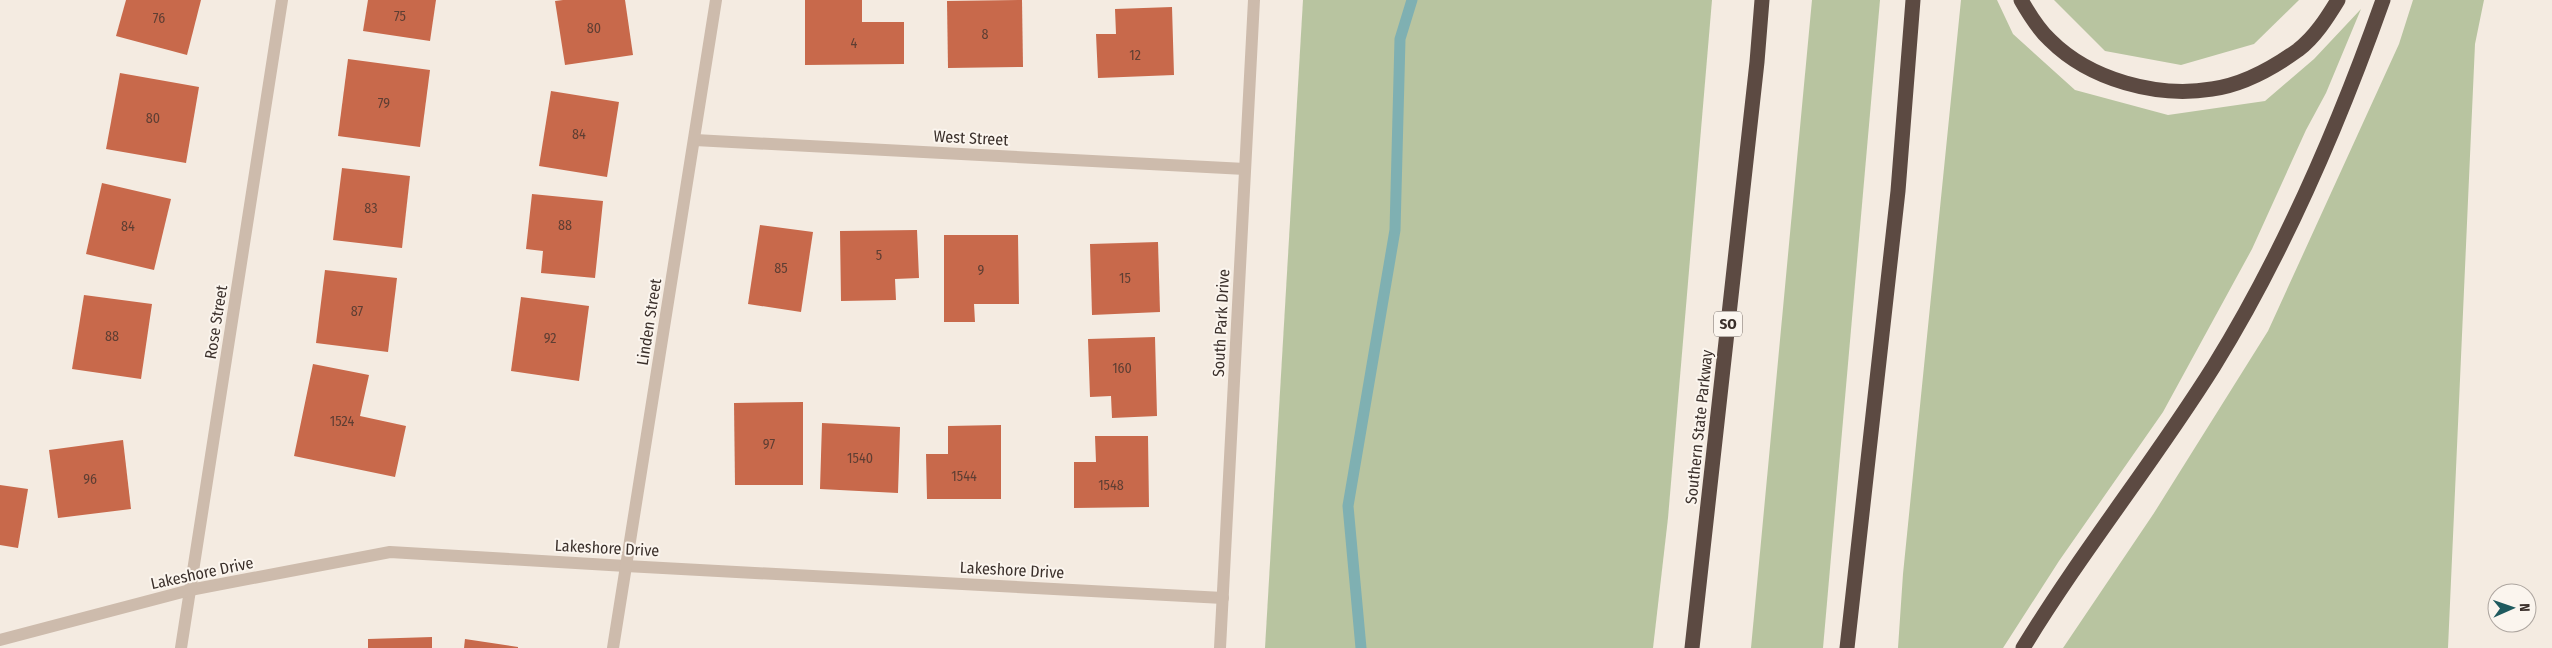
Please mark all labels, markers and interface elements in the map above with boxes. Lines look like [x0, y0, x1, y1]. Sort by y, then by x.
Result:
house number: 75 [394, 8, 406, 25]
house number: 76 [153, 10, 165, 27]
house number: 80 [587, 20, 601, 37]
house number: 8 [982, 26, 989, 43]
house number: 4 [851, 35, 858, 52]
house number: 12 [1129, 47, 1141, 64]
house number: 79 [378, 95, 390, 112]
house number: 80 [146, 110, 160, 127]
house number: 84 [572, 126, 586, 143]
street label: West Street [933, 127, 1010, 149]
house number: 83 [364, 200, 378, 217]
house number: 88 [558, 217, 572, 234]
house number: 84 [121, 218, 135, 235]
house number: 5 [876, 247, 882, 264]
house number: 85 [774, 260, 788, 277]
house number: 9 [978, 262, 985, 279]
street label: South Park Drive [1209, 268, 1233, 378]
house number: 15 [1119, 270, 1131, 287]
street label: Linden Street [633, 277, 665, 367]
street label: Rose Street [201, 283, 231, 360]
house number: 87 [351, 303, 364, 320]
road number: SO [1714, 312, 1742, 336]
house number: 88 [105, 328, 119, 345]
house number: 92 [544, 330, 556, 347]
street label: Southern State Parkway [1681, 348, 1717, 505]
house number: 160 [1112, 360, 1132, 377]
house number: 1524 [330, 413, 354, 430]
house number: 97 [763, 436, 775, 453]
house number: 1540 [847, 450, 873, 467]
house number: 1544 [951, 468, 977, 485]
house number: 96 [83, 471, 97, 488]
house number: 1548 [1098, 477, 1124, 494]
street label: Lakeshore Drive [554, 536, 660, 560]
street label: Lakeshore Drive [149, 553, 255, 593]
street label: Lakeshore Drive [959, 558, 1065, 582]
north arrow [2487, 583, 2537, 633]
text: N [2516, 603, 2533, 612]

